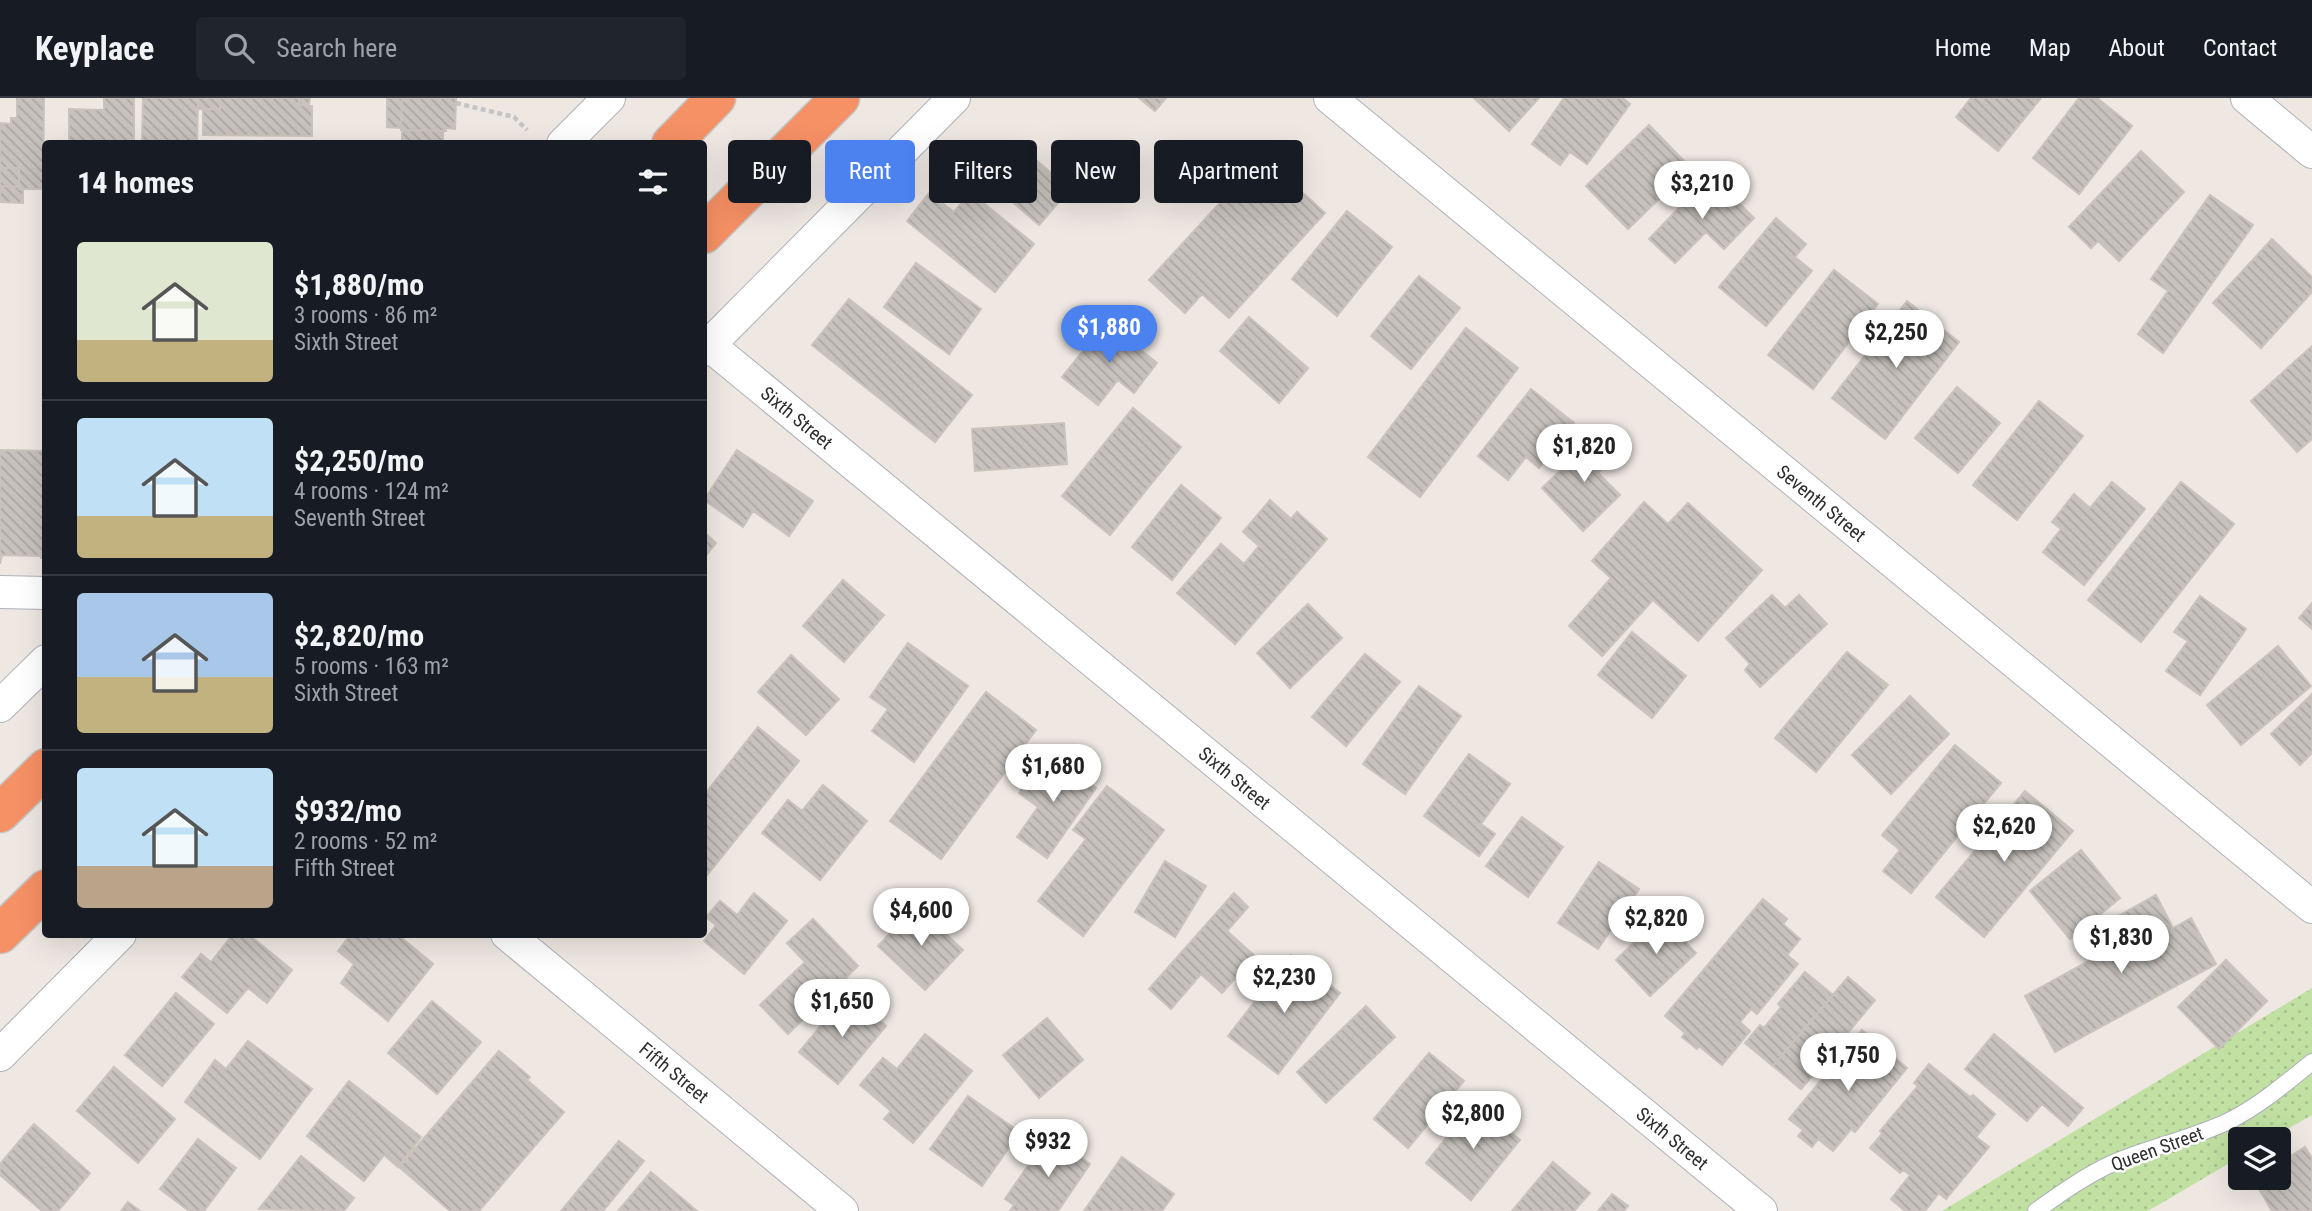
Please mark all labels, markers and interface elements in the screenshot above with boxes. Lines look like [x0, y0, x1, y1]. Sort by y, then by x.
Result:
search box [196, 17, 686, 80]
text: Keyplace [35, 29, 154, 68]
icon: search [220, 29, 258, 67]
text: Search here [276, 33, 397, 63]
text: Home [1935, 34, 1991, 62]
text: Map [2029, 34, 2071, 62]
text: About [2109, 34, 2165, 62]
text: Contact [2203, 34, 2277, 62]
chip: Buy [728, 140, 811, 203]
chip: Rent [825, 140, 915, 203]
chip: Filters [929, 140, 1037, 203]
chip: New [1051, 140, 1140, 203]
chip: Apartment [1154, 140, 1303, 203]
pin: $3,210 [1645, 162, 1759, 221]
icon: filters [634, 163, 672, 201]
text: 14 homes [77, 165, 194, 200]
text: $3,210 [1670, 170, 1734, 197]
text: $1,880/mo [294, 267, 424, 302]
icon: home [133, 270, 217, 354]
text: 3 rooms · 86 m² [294, 302, 437, 329]
pin: $1,880 [1052, 306, 1166, 365]
pin: $2,250 [1839, 310, 1953, 370]
text: $1,880 [1077, 314, 1141, 341]
text: $2,250 [1864, 319, 1928, 346]
text: Sixth Street [294, 329, 398, 356]
street label: Sixth Street [756, 381, 838, 454]
pin: $1,820 [1527, 424, 1641, 484]
text: $1,820 [1552, 433, 1616, 460]
text: $2,250/mo [294, 443, 424, 478]
icon: home [133, 446, 217, 530]
street label: Seventh Street [1772, 460, 1871, 546]
text: 4 rooms · 124 m² [294, 478, 449, 505]
text: Seventh Street [294, 505, 425, 532]
text: $2,820/mo [294, 618, 424, 653]
icon: home [133, 621, 217, 705]
text: 5 rooms · 163 m² [294, 653, 449, 680]
text: Sixth Street [294, 680, 398, 707]
street label: Sixth Street [1194, 742, 1275, 814]
pin: $1,680 [996, 744, 1110, 804]
text: $1,680 [1021, 753, 1085, 780]
text: $932/mo [294, 793, 402, 828]
icon: home [133, 796, 217, 880]
pin: $2,620 [1947, 804, 2061, 864]
text: $2,620 [1972, 813, 2036, 840]
text: 2 rooms · 52 m² [294, 828, 437, 855]
text: Fifth Street [294, 855, 395, 882]
pin: $4,600 [864, 888, 978, 948]
pin: $2,820 [1599, 896, 1713, 956]
text: $4,600 [889, 897, 953, 924]
text: $2,820 [1624, 905, 1688, 932]
pin: $1,830 [2064, 916, 2178, 975]
text: $1,830 [2089, 924, 2153, 951]
pin: $2,230 [1227, 956, 1341, 1015]
text: $2,230 [1252, 964, 1316, 991]
pin: $1,650 [785, 979, 899, 1039]
text: $1,650 [810, 988, 874, 1015]
pin: $1,750 [1791, 1034, 1905, 1093]
street label: Fifth Street [635, 1037, 714, 1108]
text: $1,750 [1816, 1042, 1880, 1069]
pin: $2,800 [1416, 1091, 1530, 1151]
text: $2,800 [1441, 1100, 1505, 1127]
street label: Sixth Street [1632, 1102, 1713, 1174]
pin: $932 [1007, 1119, 1089, 1179]
street label: Queen Street [2108, 1122, 2206, 1176]
map controls [2228, 1127, 2291, 1190]
button: layers [2228, 1127, 2291, 1190]
text: $932 [1025, 1128, 1071, 1155]

